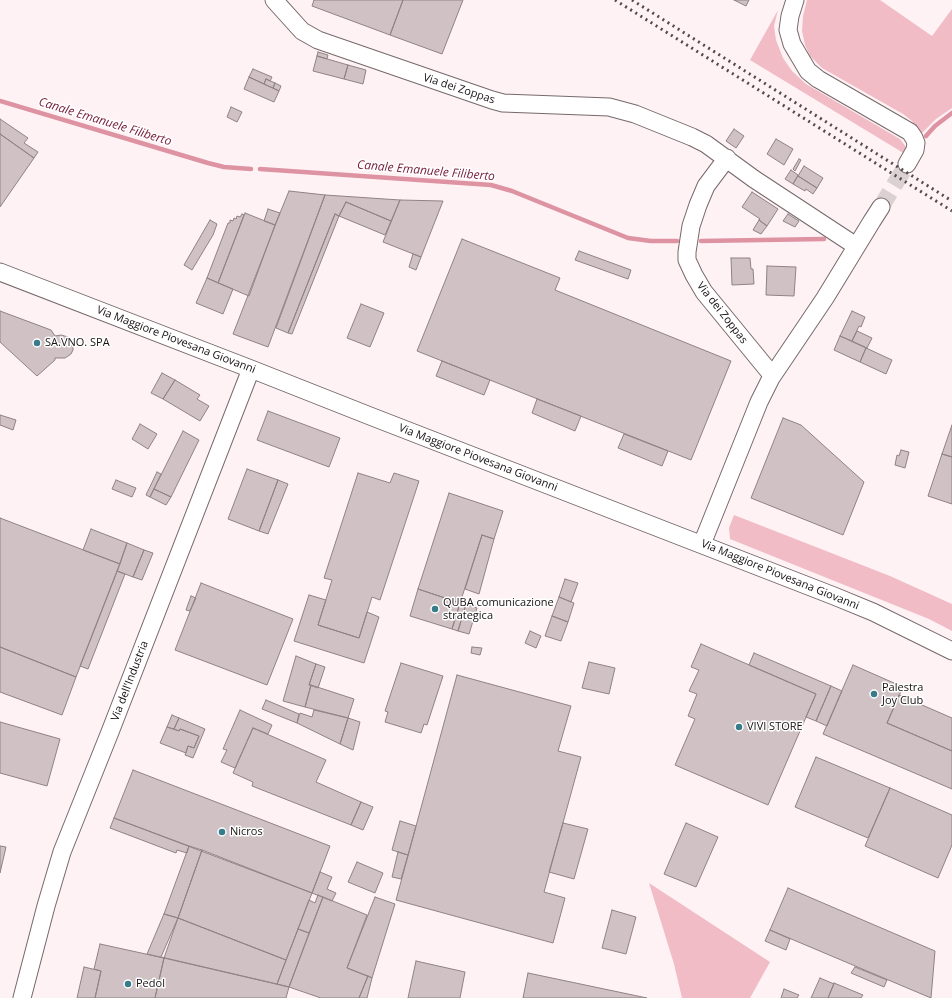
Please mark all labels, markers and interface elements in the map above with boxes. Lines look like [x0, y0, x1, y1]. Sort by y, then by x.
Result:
street label: Via dei Zoppas [421, 71, 497, 107]
water label: Canale Emanuele Filiberto [37, 95, 173, 149]
water label: Canale Emanuele Filiberto [357, 158, 495, 184]
street label: Via dei Zoppas [694, 280, 750, 346]
street label: Via Maggiore Piovesana Giovanni [95, 304, 257, 376]
place label: SA.VNO. SPA [45, 336, 110, 350]
marker: SA.VNO. SPA [32, 338, 42, 348]
street label: Via Maggiore Piovesana Giovanni [397, 422, 559, 494]
street label: Via Maggiore Piovesana Giovanni [699, 537, 861, 613]
place label: QUBA comunicazione strategica [443, 596, 554, 622]
marker: QUBA comunicazione strategica [430, 604, 440, 614]
street label: Via dell'Industria [109, 639, 151, 723]
place label: Palestra Joy Club [882, 681, 923, 707]
marker: Palestra Joy Club [869, 689, 879, 699]
place label: VIVI STORE [747, 720, 803, 734]
marker: VIVI STORE [734, 722, 744, 732]
place label: Nicros [230, 825, 263, 839]
marker: Nicros [217, 827, 227, 837]
place label: Pedol [136, 977, 165, 991]
marker: Pedol [123, 979, 133, 989]

